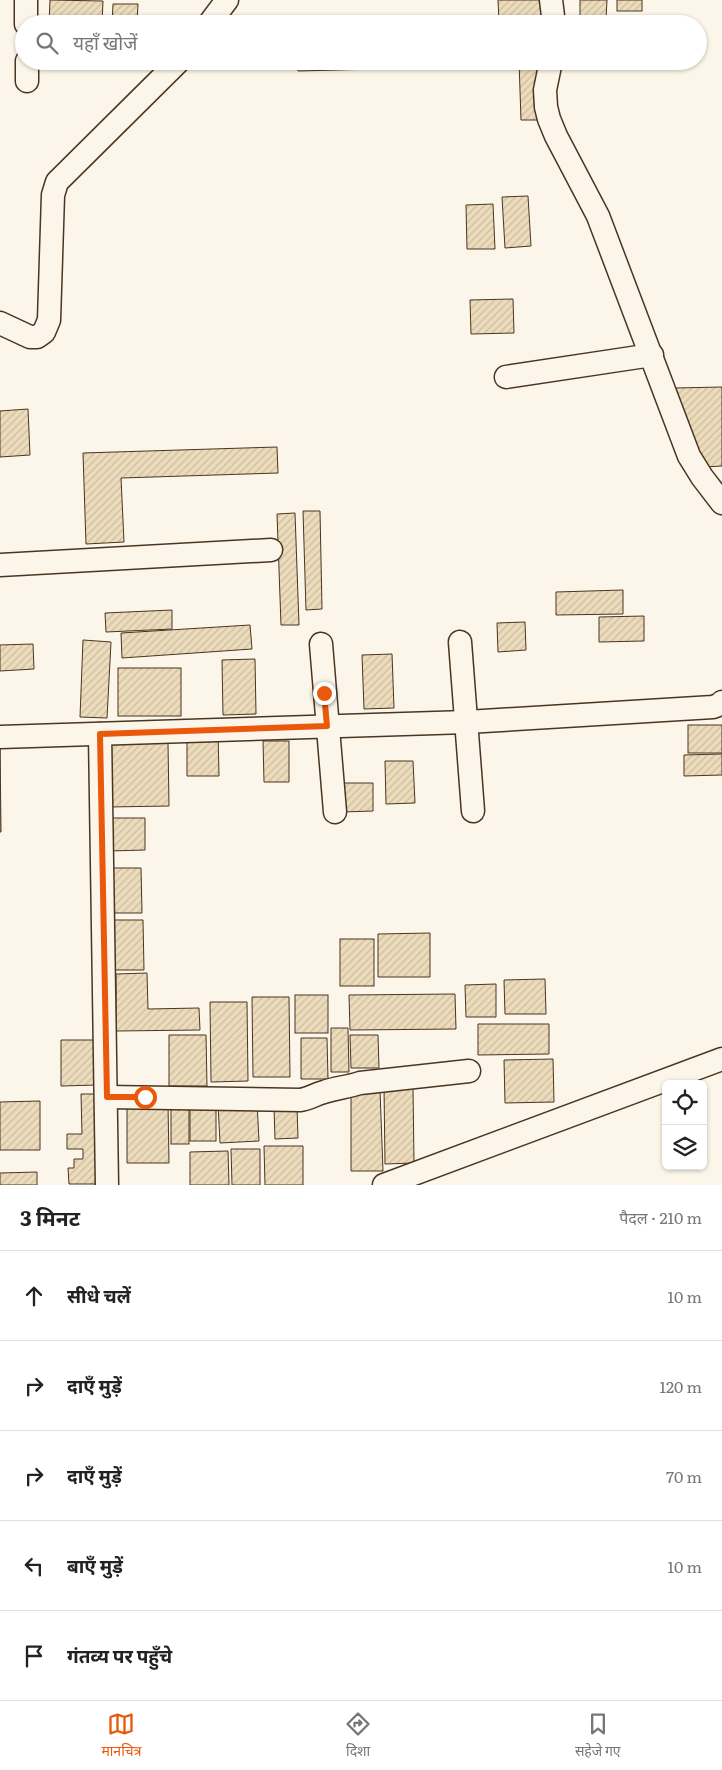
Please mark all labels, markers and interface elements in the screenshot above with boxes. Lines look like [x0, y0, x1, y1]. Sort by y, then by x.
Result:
search box [15, 15, 707, 70]
text: यहाँ खोजें [73, 28, 137, 56]
icon: search [33, 29, 61, 57]
route end [313, 682, 336, 705]
map controls [662, 1080, 707, 1170]
button: locate [662, 1080, 707, 1125]
route start [134, 1086, 157, 1109]
button: layers [662, 1125, 707, 1170]
text: 3 मिनट [20, 1201, 80, 1232]
text: पैदल · 210 m [619, 1205, 702, 1229]
text: सीधे चलें [67, 1281, 131, 1309]
icon: ahead [20, 1282, 48, 1310]
text: 10 m [668, 1284, 702, 1308]
text: दाएँ मुड़ें [67, 1371, 122, 1399]
icon: right [20, 1372, 48, 1400]
text: 120 m [659, 1374, 702, 1398]
text: दाएँ मुड़ें [67, 1461, 122, 1489]
icon: right [20, 1462, 48, 1490]
text: 70 m [666, 1464, 702, 1488]
text: बाएँ मुड़ें [67, 1551, 123, 1579]
icon: left [20, 1552, 48, 1580]
text: 10 m [668, 1554, 702, 1578]
text: गंतव्य पर पहुँचे [67, 1641, 172, 1669]
icon: arrive [20, 1642, 48, 1670]
tab: मानचित्र [101, 1710, 141, 1762]
tab: दिशा [344, 1710, 372, 1762]
tab: सहेजे गए [575, 1710, 621, 1762]

